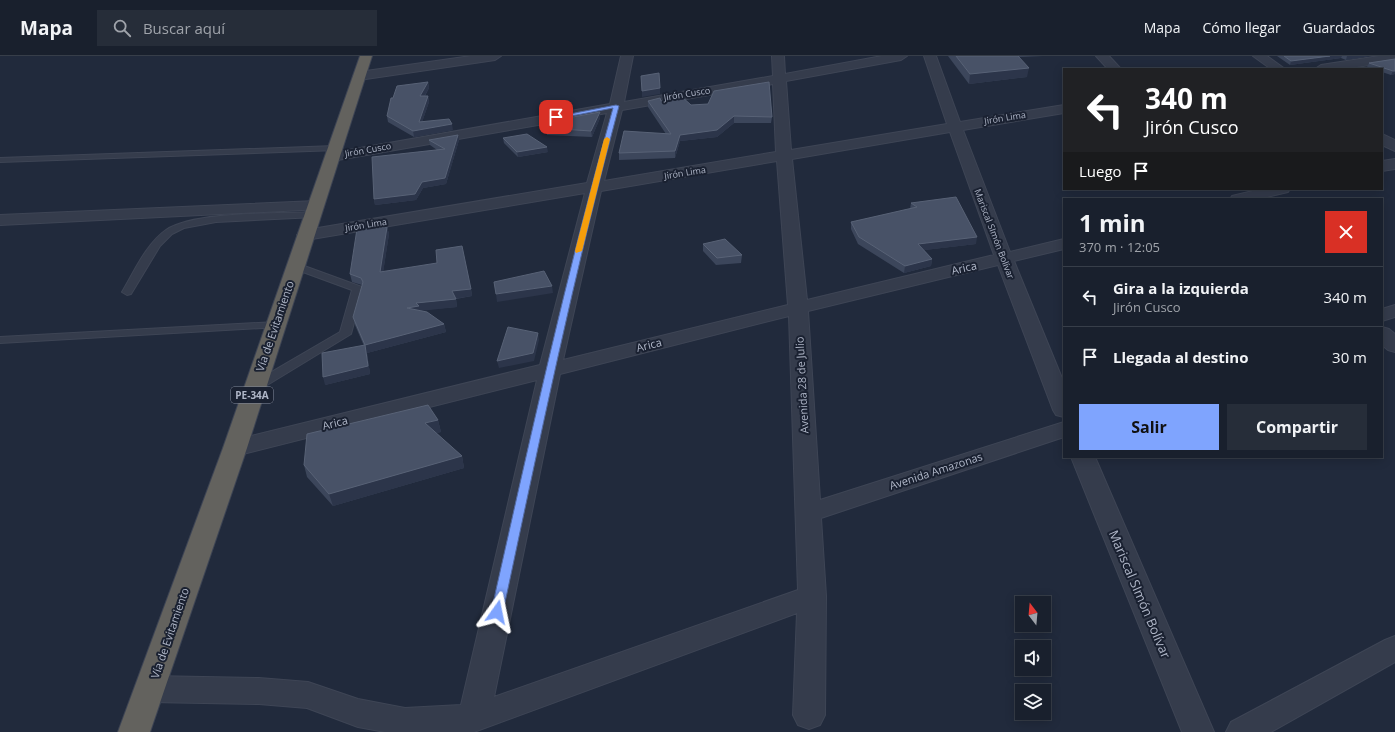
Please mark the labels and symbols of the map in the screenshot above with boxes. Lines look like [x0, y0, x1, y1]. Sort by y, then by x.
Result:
street label: Jirón Cusco [662, 83, 711, 104]
pin [539, 100, 573, 134]
street label: Jirón Lima [982, 108, 1027, 127]
street label: Jirón Cusco [343, 139, 392, 160]
street label: Jirón Lima [662, 163, 707, 182]
street label: Mariscal SImón Bolívar [971, 187, 1018, 281]
street label: Jirón Lima [343, 215, 388, 234]
street label: Arica [950, 257, 978, 278]
street label: Vía de Evitamiento [252, 278, 297, 373]
street label: Arica [635, 334, 663, 355]
street label: Avenida 28 de Julio [791, 336, 812, 434]
road number: PE-34A [231, 387, 273, 403]
street label: Arica [321, 412, 349, 433]
street label: Avenida Amazonas [887, 448, 984, 493]
street label: Mariscal SImón Bolívar [1105, 527, 1175, 661]
street label: Vía de Evitamiento [147, 585, 192, 680]
position arrow [476, 591, 518, 633]
north arrow [1015, 596, 1051, 632]

